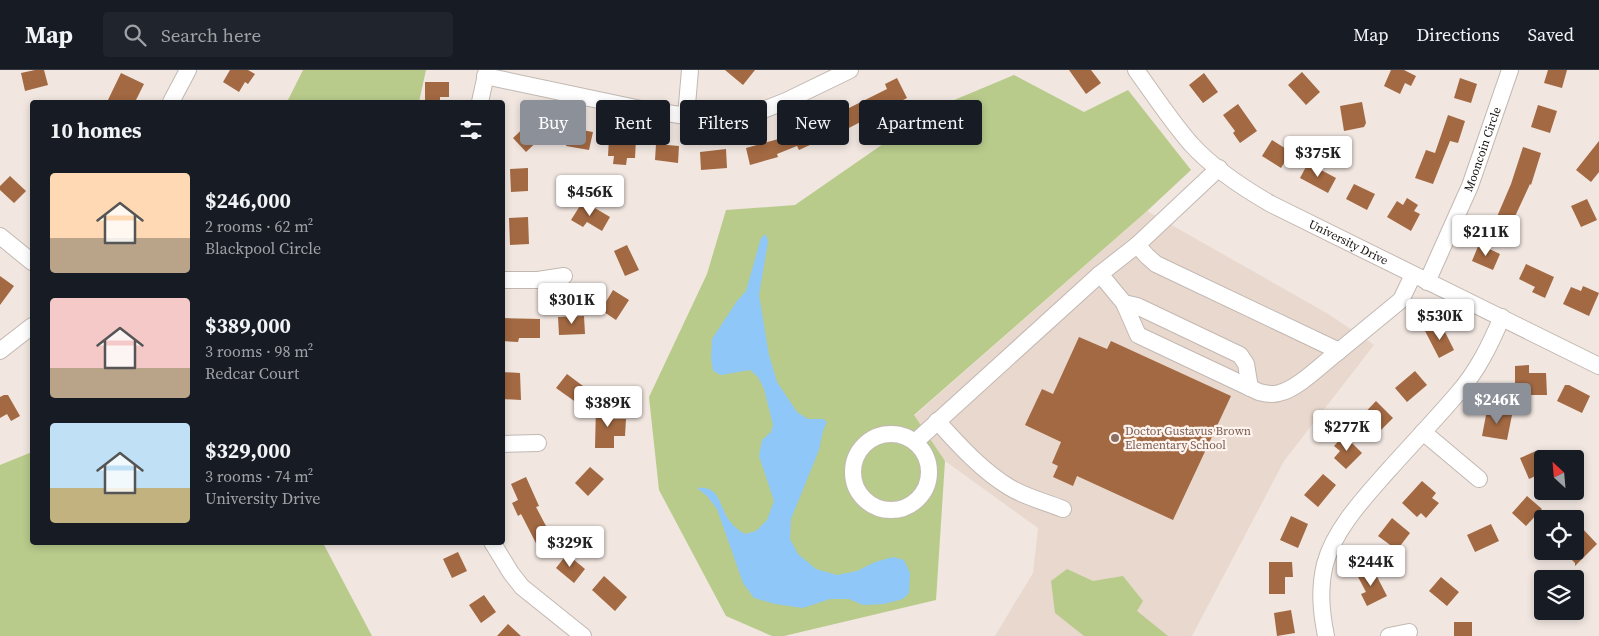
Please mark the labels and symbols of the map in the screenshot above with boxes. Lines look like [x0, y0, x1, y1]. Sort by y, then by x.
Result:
street label: Mooncoin Circle [1460, 105, 1505, 194]
pin: $375K [1283, 136, 1353, 178]
pin: $456K [555, 174, 625, 217]
pin: $211K [1451, 214, 1521, 257]
street label: University Drive [1306, 216, 1391, 269]
pin: $301K [537, 282, 607, 325]
pin: $530K [1405, 298, 1475, 341]
pin: $246K [1462, 382, 1532, 425]
pin: $389K [573, 386, 643, 428]
pin: $277K [1312, 410, 1382, 452]
place label: Doctor Gustavus Brown Elementary School [1125, 423, 1251, 453]
marker: Doctor Gustavus Brown Elementary School [1109, 432, 1121, 444]
north arrow [1534, 450, 1584, 500]
pin: $329K [535, 526, 605, 568]
pin: $244K [1336, 544, 1406, 587]

